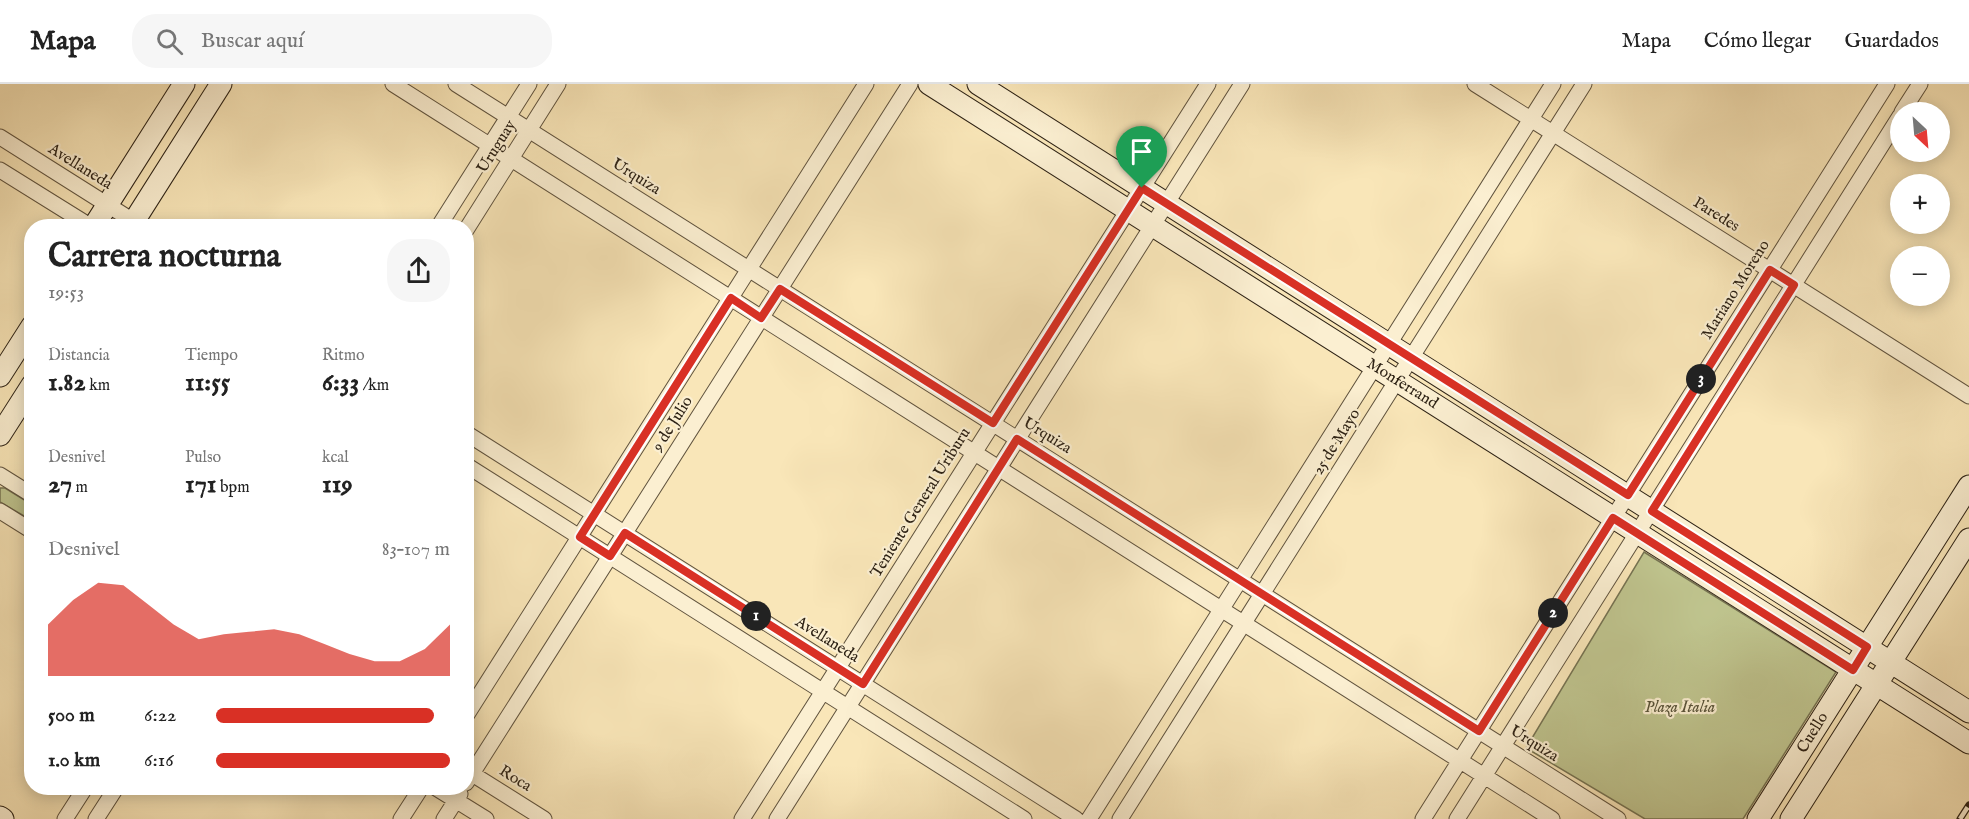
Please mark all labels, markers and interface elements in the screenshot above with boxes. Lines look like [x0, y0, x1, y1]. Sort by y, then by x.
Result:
search box [132, 14, 552, 68]
text: Mapa [30, 24, 96, 59]
icon: search [153, 25, 186, 58]
text: Buscar aquí [201, 27, 304, 55]
text: Mapa [1622, 28, 1671, 55]
text: Cómo llegar [1704, 28, 1811, 55]
text: Guardados [1844, 28, 1939, 55]
north arrow [1890, 102, 1950, 162]
map controls [1890, 102, 1950, 306]
street label: Uruguay [473, 117, 521, 177]
pin [1116, 126, 1167, 188]
icon: arrive [1125, 135, 1158, 168]
street label: Avellaneda [43, 139, 116, 195]
street label: Urquiza [608, 154, 664, 200]
button: + [1890, 174, 1950, 234]
street label: Paredes [1689, 193, 1743, 237]
text: Carrera nocturna [48, 236, 281, 278]
street label: Mariano Moreno [1697, 236, 1775, 343]
button: share [387, 239, 450, 302]
button: − [1890, 246, 1950, 306]
text: 19:53 [48, 280, 84, 305]
text: Distancia [48, 346, 110, 366]
text: Tiempo [185, 346, 238, 366]
text: Ritmo [322, 346, 365, 366]
street label: Monferrand [1362, 354, 1442, 414]
pin: 3 [1686, 364, 1716, 394]
text: 1.82 [48, 366, 86, 399]
text: 11:55 [185, 366, 230, 399]
text: 6:33 [322, 366, 359, 399]
text: 3 [1698, 369, 1704, 389]
text: km [86, 376, 110, 396]
text: /km [359, 376, 389, 396]
street label: 9 de Julio [648, 392, 698, 456]
street label: 25 de Mayo [1309, 405, 1365, 479]
street label: Urquiza [1019, 413, 1075, 459]
street label: Teniente General Uriburu [867, 424, 975, 582]
text: Desnivel [48, 448, 105, 468]
text: Pulso [185, 448, 221, 468]
text: kcal [322, 448, 349, 468]
text: 27 [48, 468, 72, 501]
text: 171 [185, 468, 217, 501]
text: 119 [322, 468, 353, 501]
text: m [72, 478, 88, 498]
text: bpm [217, 478, 250, 498]
text: Desnivel [48, 537, 120, 562]
text: 83–107 m [382, 537, 450, 562]
pin: 2 [1538, 598, 1568, 628]
pin: 1 [741, 601, 771, 631]
text: 2 [1549, 603, 1557, 623]
text: 1 [753, 606, 759, 626]
street label: Avellaneda [790, 612, 863, 668]
park label: Plaza Italia [1645, 698, 1715, 718]
text: 500 m [48, 703, 95, 728]
text: 6:22 [144, 703, 176, 728]
street label: Cuello [1793, 709, 1833, 757]
street label: Urquiza [1506, 721, 1562, 767]
text: 1.0 km [48, 748, 100, 773]
text: 6:16 [144, 748, 174, 773]
street label: Roca [495, 761, 535, 797]

